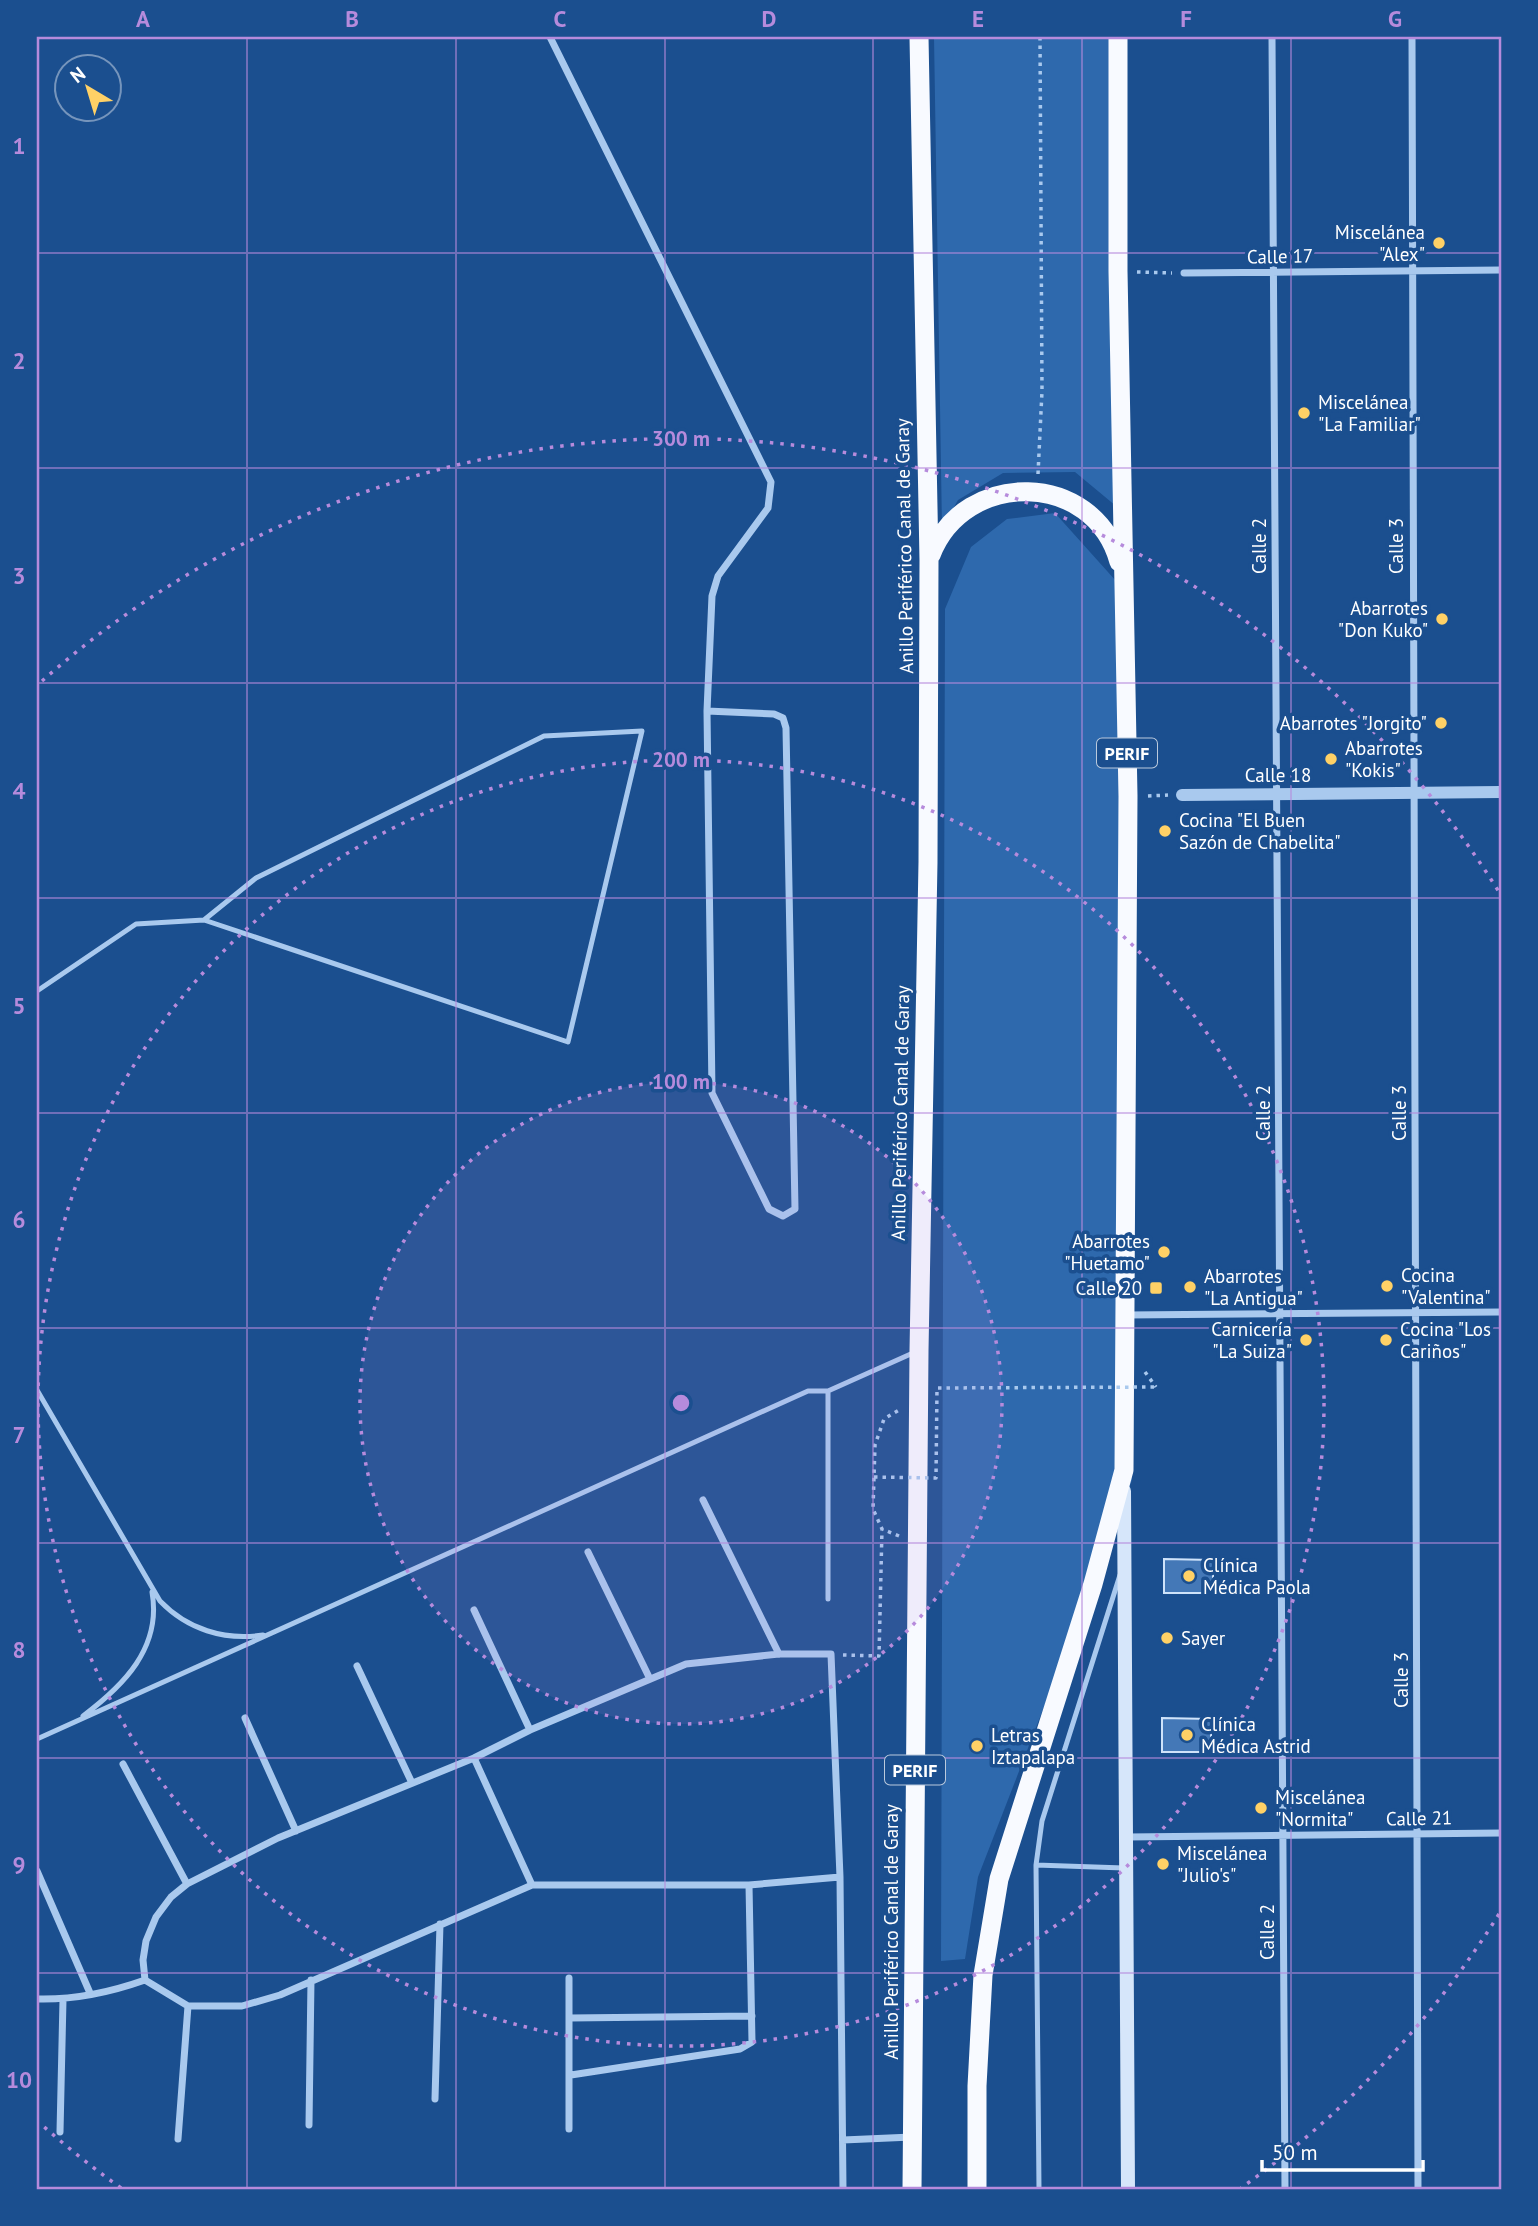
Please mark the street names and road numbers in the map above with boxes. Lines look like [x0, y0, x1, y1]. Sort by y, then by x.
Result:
street label: Calle 17 [1247, 243, 1313, 269]
street label: Anillo Periférico Canal de Garay [890, 418, 918, 674]
street label: Calle 2 [1247, 518, 1271, 574]
street label: Calle 3 [1384, 518, 1408, 574]
road number: PERIF [1097, 738, 1157, 768]
street label: Calle 18 [1245, 763, 1311, 787]
street label: Anillo Periférico Canal de Garay [886, 985, 914, 1241]
street label: Calle 2 [1251, 1085, 1275, 1141]
street label: Calle 3 [1387, 1085, 1411, 1141]
street label: Calle 3 [1389, 1652, 1413, 1708]
road number: PERIF [885, 1756, 945, 1784]
street label: Anillo Periférico Canal de Garay [879, 1804, 903, 2060]
street label: Calle 21 [1386, 1805, 1452, 1831]
street label: Calle 2 [1255, 1904, 1279, 1960]

